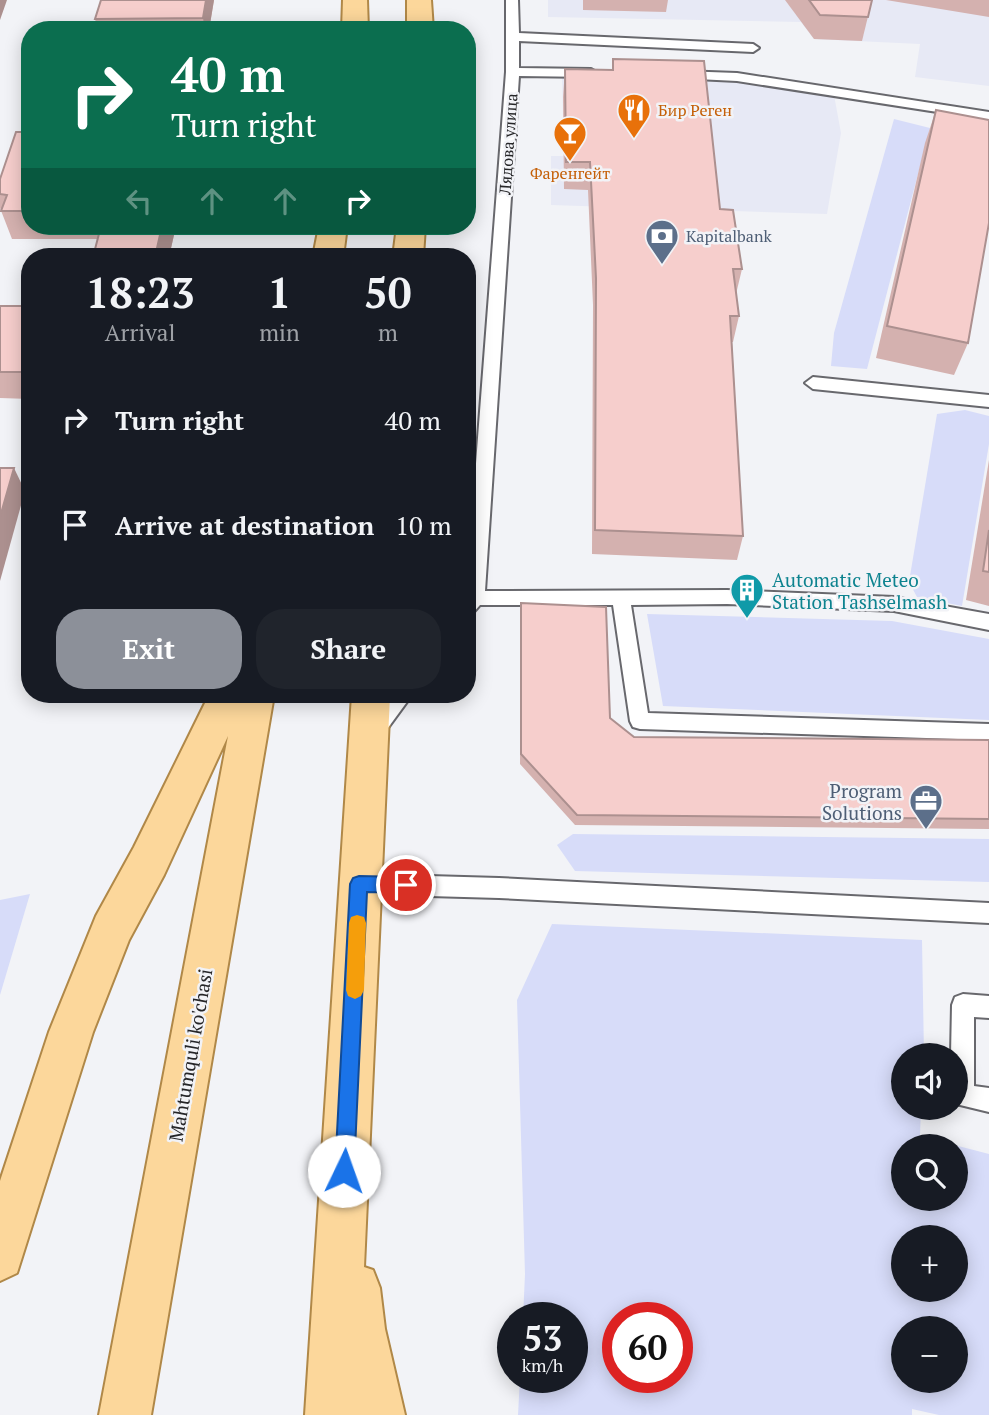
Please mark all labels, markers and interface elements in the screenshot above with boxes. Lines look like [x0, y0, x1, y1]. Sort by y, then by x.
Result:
text: 40 m [171, 41, 285, 106]
icon: right [56, 49, 147, 140]
restaurant icon: Бир Реген [615, 91, 653, 140]
street label: Лядова улица [493, 93, 523, 196]
place label: Бир Реген [658, 99, 732, 121]
text: Turn right [171, 104, 317, 146]
bar icon: Фаренгейт [551, 114, 589, 163]
place label: Фаренгейт [530, 162, 610, 184]
icon: left [120, 182, 158, 220]
icon: ahead [193, 182, 231, 220]
icon: ahead [266, 182, 304, 220]
icon: right [339, 182, 377, 220]
bank icon: Kapitalbank [643, 217, 681, 266]
place label: Kapitalbank [686, 225, 772, 247]
text: 18:23 [85, 264, 195, 320]
text: 1 [268, 264, 291, 320]
text: 50 [364, 264, 412, 320]
text: Arrival [105, 317, 175, 348]
text: min [259, 317, 300, 348]
text: m [378, 317, 398, 348]
icon: right [56, 401, 94, 439]
text: Turn right [115, 403, 244, 437]
text: 40 m [385, 403, 441, 437]
icon: arrive [56, 506, 94, 544]
text: Arrive at destination [115, 508, 374, 542]
text: 10 m [395, 508, 452, 542]
place label: Automatic Meteo Station Tashselmash [772, 567, 947, 614]
building icon: Automatic Meteo Station Tashselmash [728, 571, 766, 620]
button: Exit [56, 609, 242, 689]
button: Share [256, 609, 441, 689]
place label: Program Solutions [822, 778, 903, 825]
office icon: Program Solutions [907, 782, 945, 831]
pin [376, 855, 436, 915]
icon: arrive [387, 866, 425, 904]
street label: Mahtumquli ko'chasi [162, 967, 218, 1143]
map controls [891, 1043, 968, 1393]
button: sound [891, 1043, 968, 1120]
position arrow [307, 1134, 381, 1208]
button: search [891, 1134, 968, 1211]
button: + [891, 1225, 968, 1302]
speed limit sign: 60 [602, 1302, 693, 1393]
text: 53 [523, 1315, 562, 1361]
button: − [891, 1316, 968, 1393]
text: km/h [522, 1353, 563, 1377]

